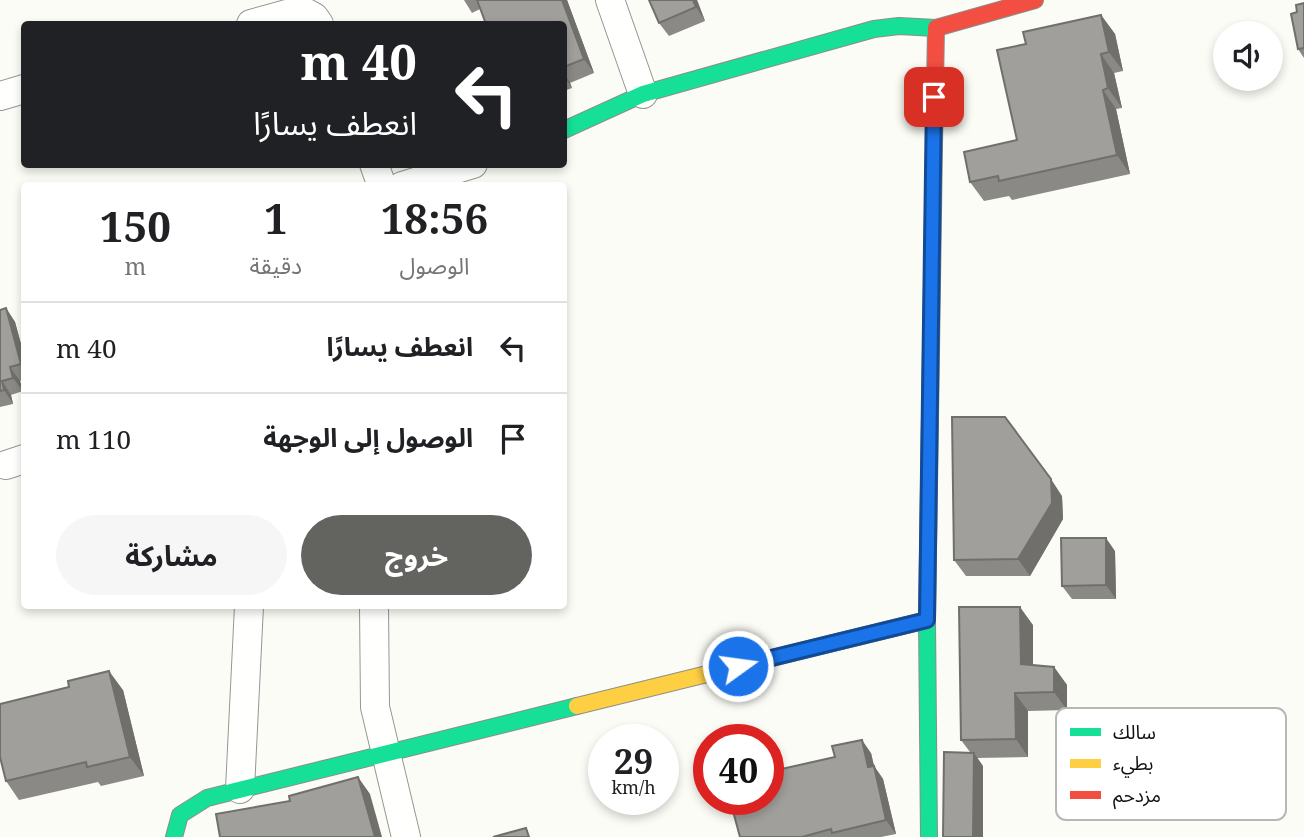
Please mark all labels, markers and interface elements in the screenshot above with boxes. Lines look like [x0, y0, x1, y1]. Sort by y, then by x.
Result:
map controls [1213, 21, 1283, 91]
button: sound [1213, 21, 1283, 91]
text: 40 m [301, 28, 417, 94]
icon: left [441, 49, 532, 140]
pin [904, 67, 964, 127]
icon: arrive [915, 78, 953, 116]
text: انعطف يسارًا [253, 101, 417, 144]
text: 1 [264, 189, 288, 246]
text: 18:56 [381, 189, 488, 246]
text: 150 [100, 197, 171, 254]
text: دقيقة [250, 249, 302, 281]
text: الوصول [400, 249, 469, 281]
text: m [124, 250, 146, 282]
text: انعطف يسارًا [327, 328, 473, 364]
icon: left [494, 329, 532, 367]
text: 40 m [56, 330, 116, 366]
text: الوصول إلى الوجهة [263, 419, 473, 455]
icon: arrive [494, 420, 532, 458]
text: 110 m [56, 421, 131, 457]
button: مشاركة [56, 515, 287, 595]
button: خروج [301, 515, 532, 595]
position arrow [701, 629, 775, 703]
legend [1056, 708, 1286, 820]
text: سالك [1113, 719, 1156, 745]
speed limit sign: 40 [693, 724, 784, 815]
text: 29 [614, 737, 653, 784]
text: بطيء [1113, 750, 1153, 778]
text: km/h [611, 775, 656, 799]
text: مزدحم [1113, 782, 1161, 810]

